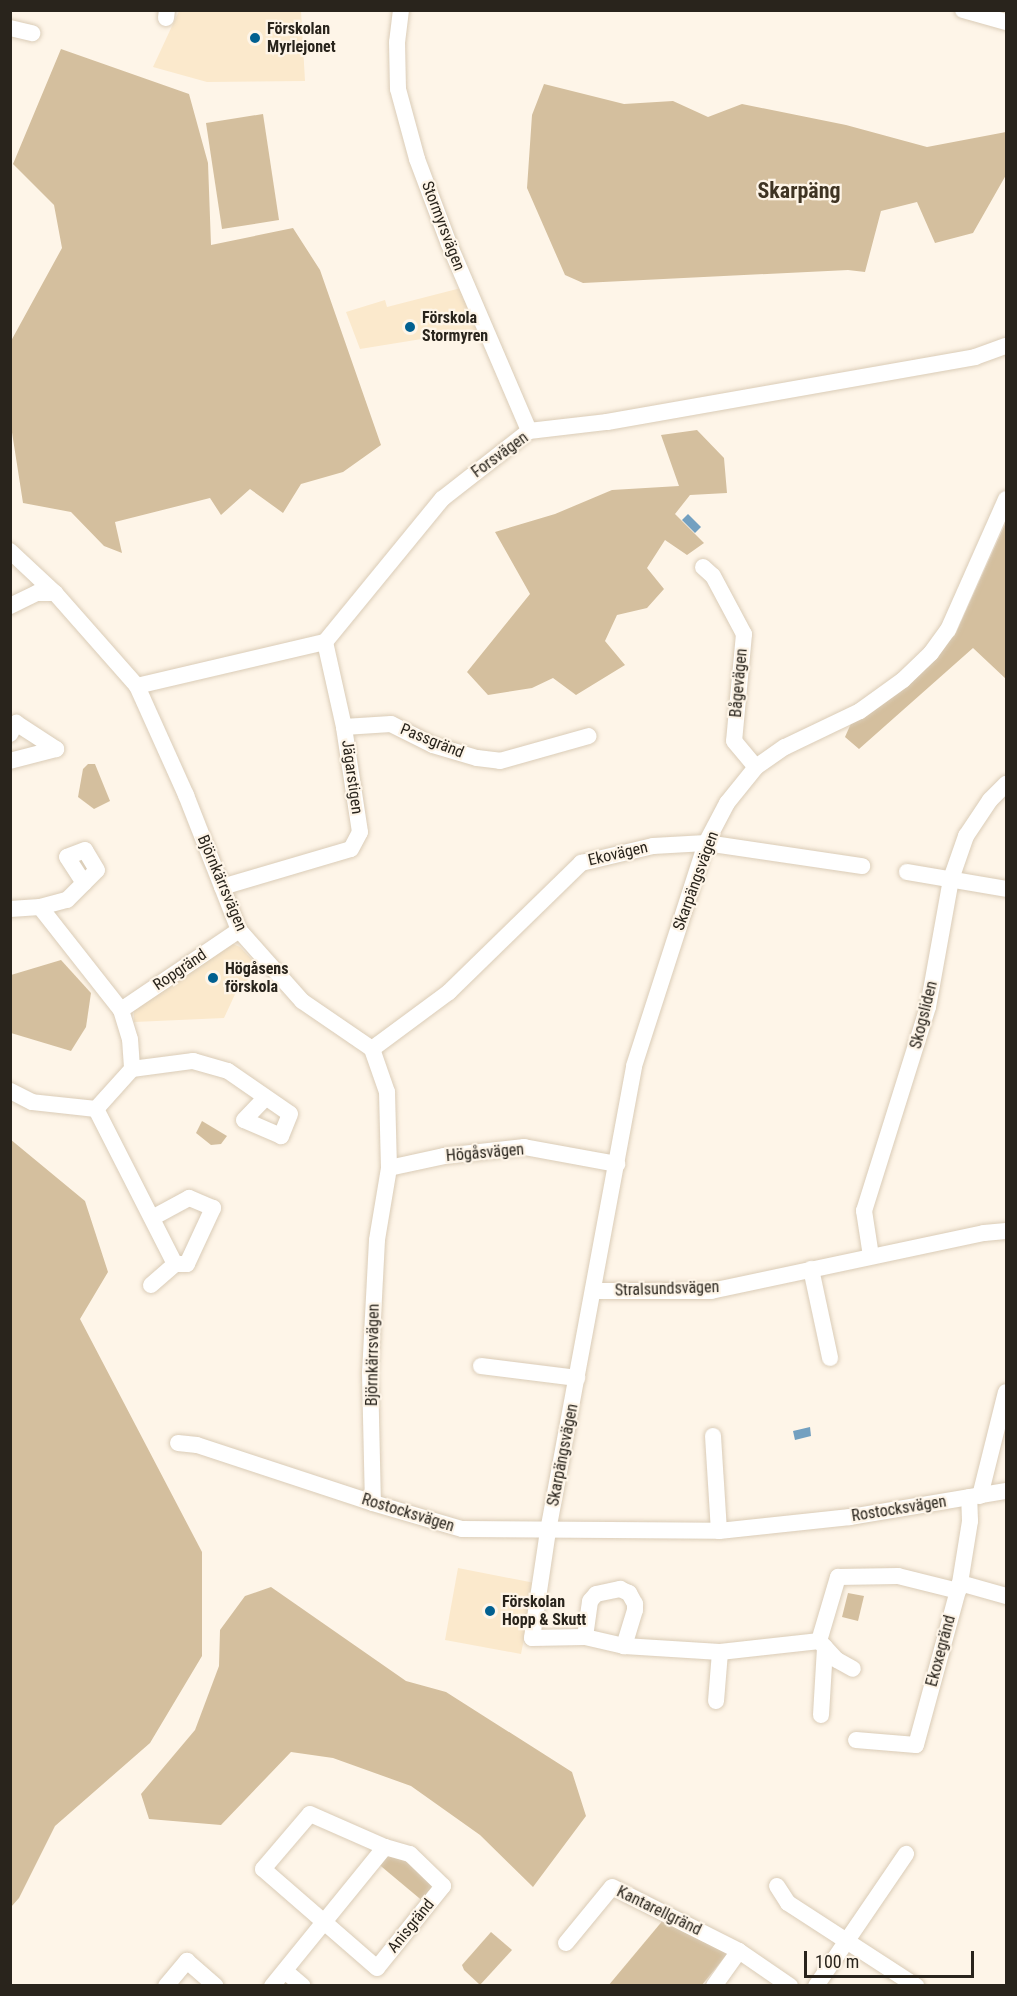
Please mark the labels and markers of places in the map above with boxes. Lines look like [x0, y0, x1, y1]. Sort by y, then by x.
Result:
place label: Förskolan Myrlejonet [267, 19, 336, 57]
marker: Förskolan Myrlejonet [248, 31, 262, 45]
place label: Förskola Stormyren [422, 308, 488, 346]
marker: Förskola Stormyren [403, 320, 417, 334]
place label: Högåsens förskola [225, 959, 288, 997]
marker: Högåsens förskola [206, 971, 220, 985]
place label: Förskolan Hopp & Skutt [502, 1592, 586, 1630]
marker: Förskolan Hopp & Skutt [483, 1604, 497, 1618]

